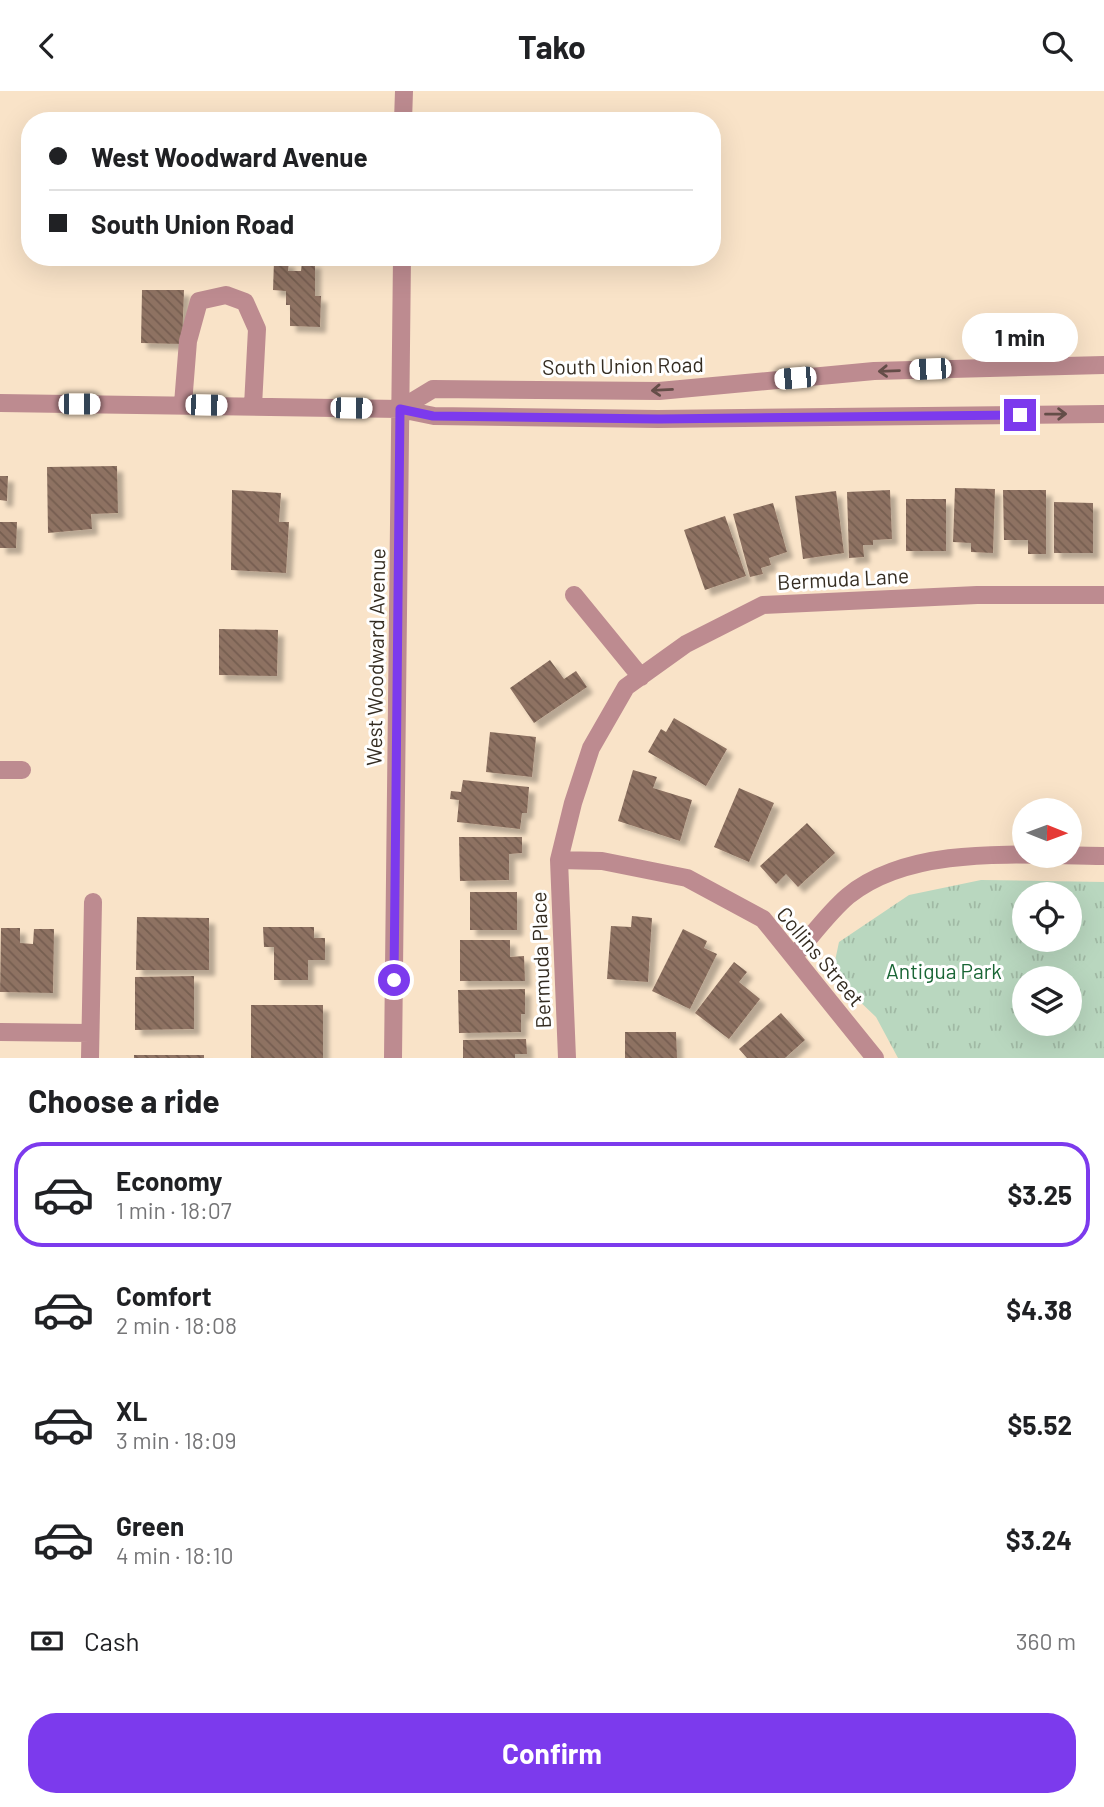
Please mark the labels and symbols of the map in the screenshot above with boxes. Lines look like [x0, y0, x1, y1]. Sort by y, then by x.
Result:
callout: 1 min [962, 313, 1078, 363]
street label: South Union Road [542, 351, 704, 379]
car [909, 358, 952, 380]
one-way arrow [878, 364, 901, 377]
car [774, 366, 817, 390]
one-way arrow [651, 384, 674, 397]
car [59, 394, 101, 415]
car [185, 394, 228, 416]
car [330, 397, 373, 419]
route end [1004, 399, 1036, 431]
one-way arrow [1044, 407, 1067, 421]
street label: West Woodward Avenue [361, 548, 389, 766]
street label: Bermuda Lane [776, 562, 910, 594]
north arrow [1012, 798, 1082, 868]
street label: Bermuda Place [525, 891, 555, 1029]
street label: Collins Street [772, 901, 870, 1011]
park label: Antigua Park [886, 958, 1002, 983]
route start [378, 964, 410, 996]

